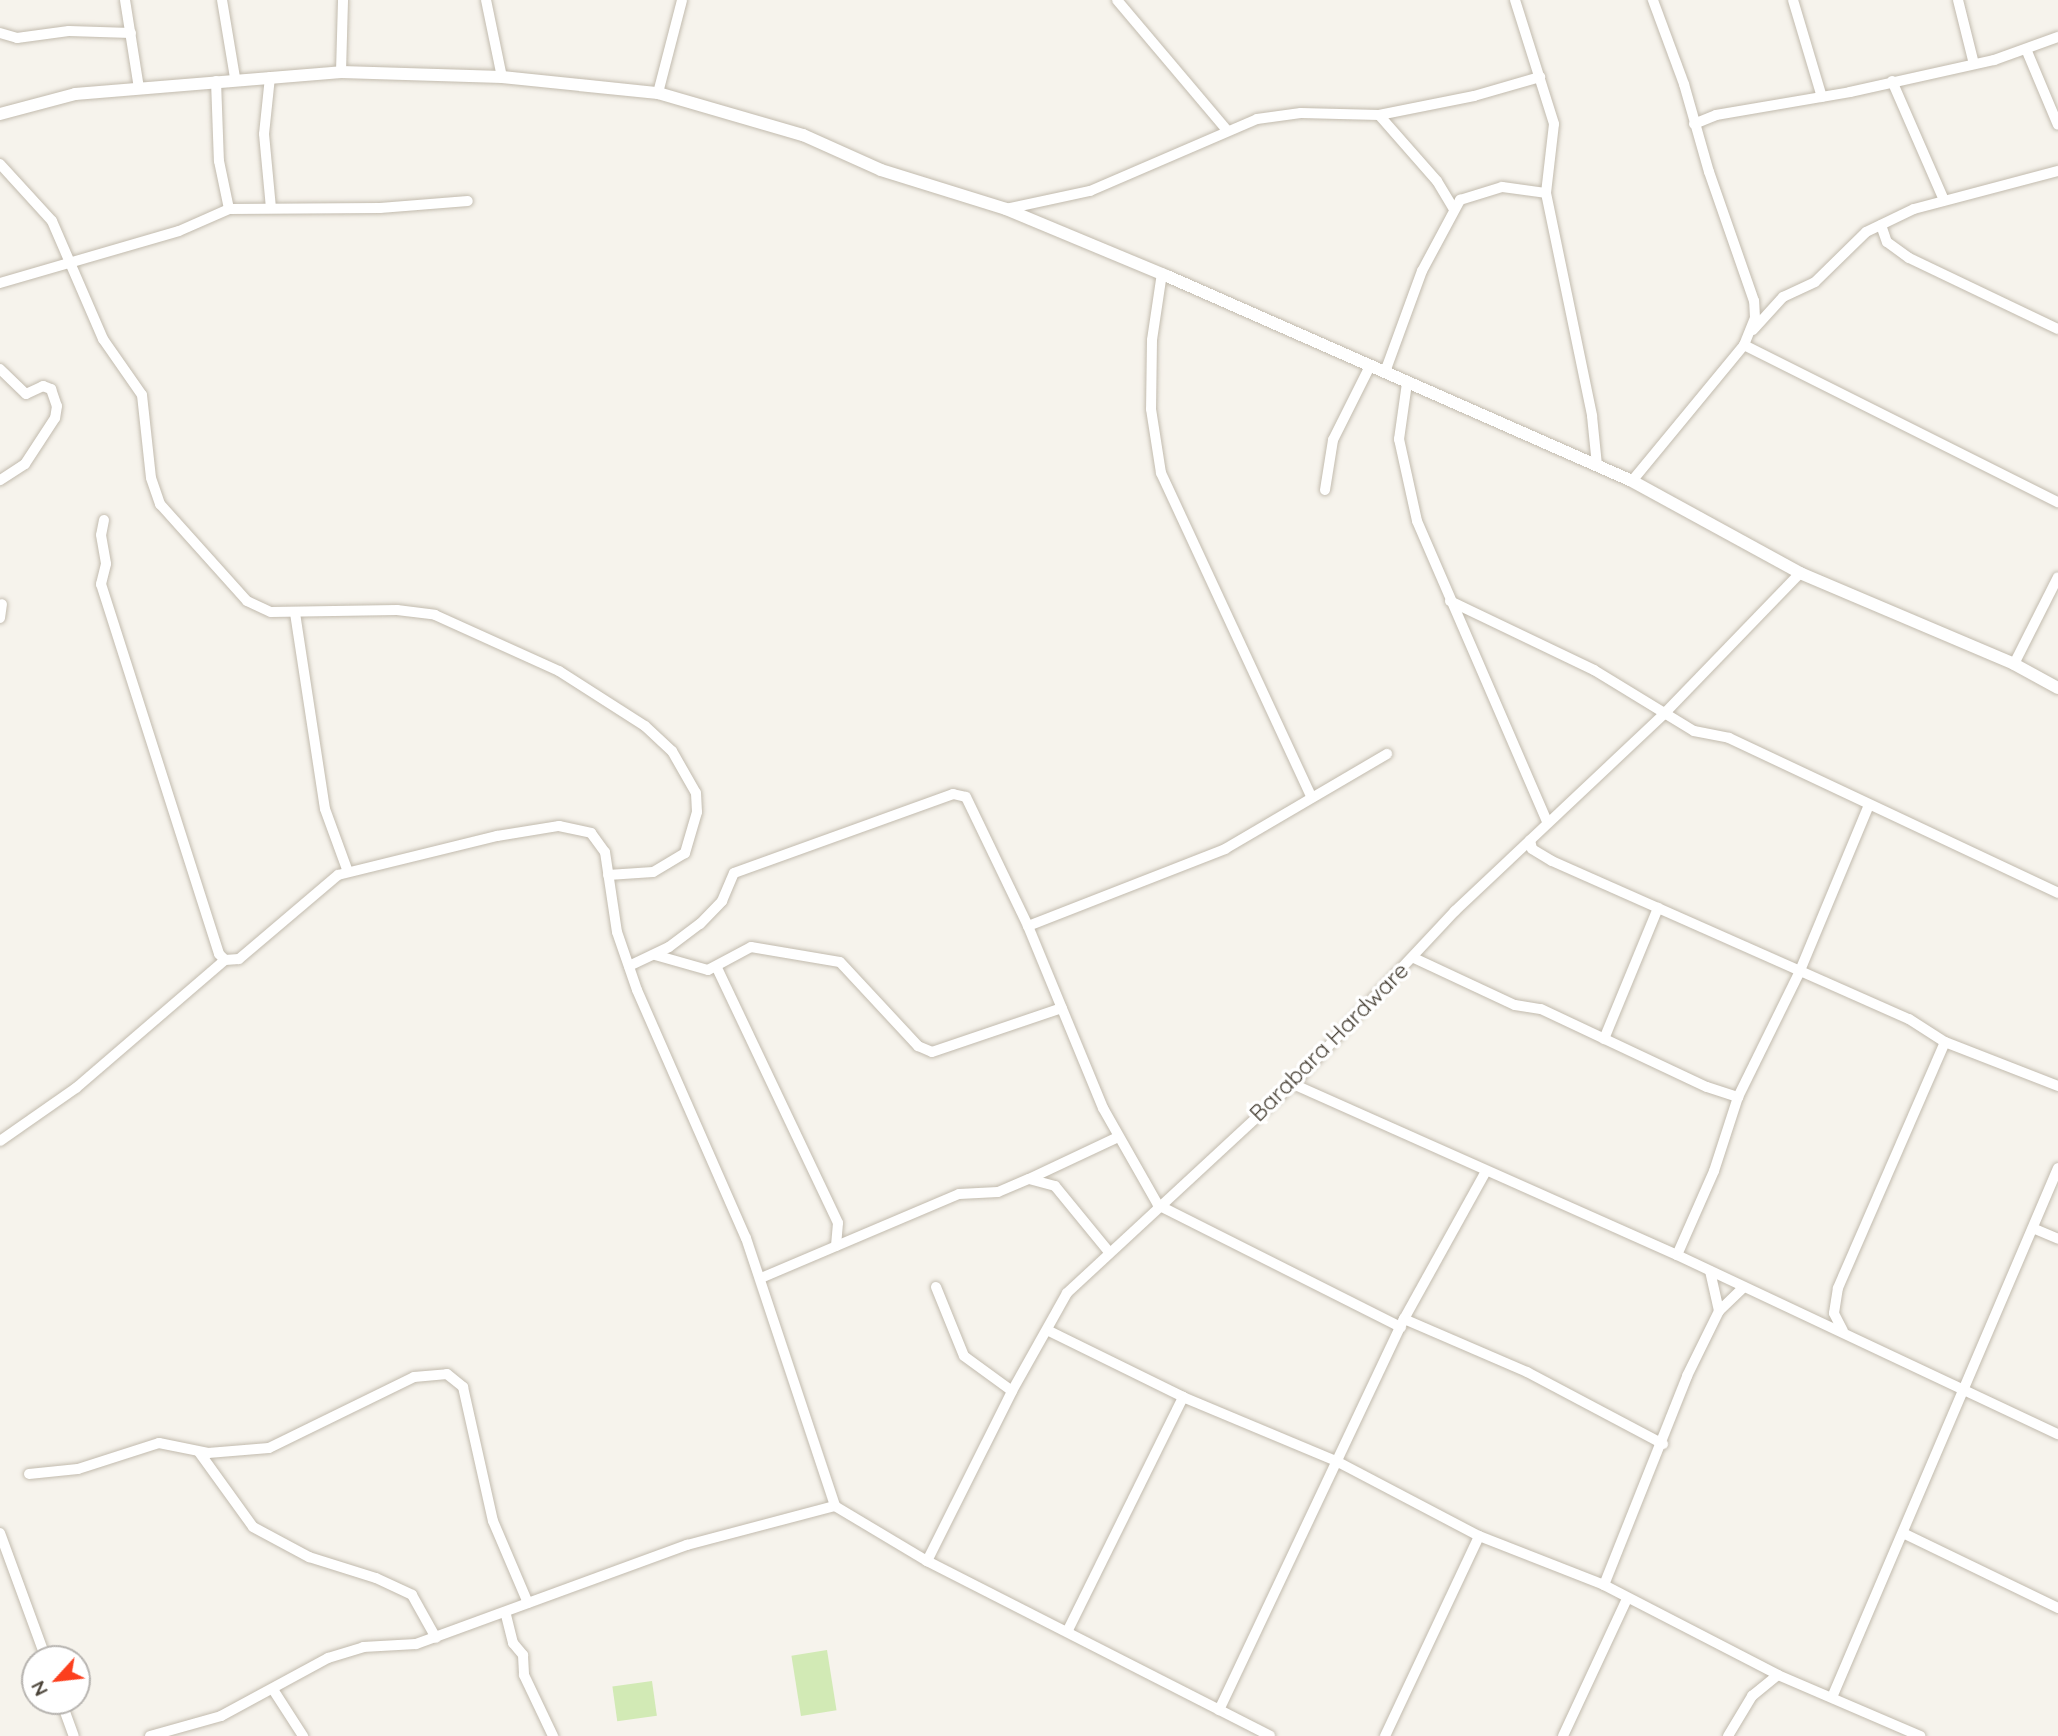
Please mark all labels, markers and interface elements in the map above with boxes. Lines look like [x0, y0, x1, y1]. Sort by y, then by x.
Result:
street label: Barabara Hardware [1244, 957, 1414, 1127]
north arrow [21, 1645, 91, 1715]
text: N [25, 1677, 53, 1700]

